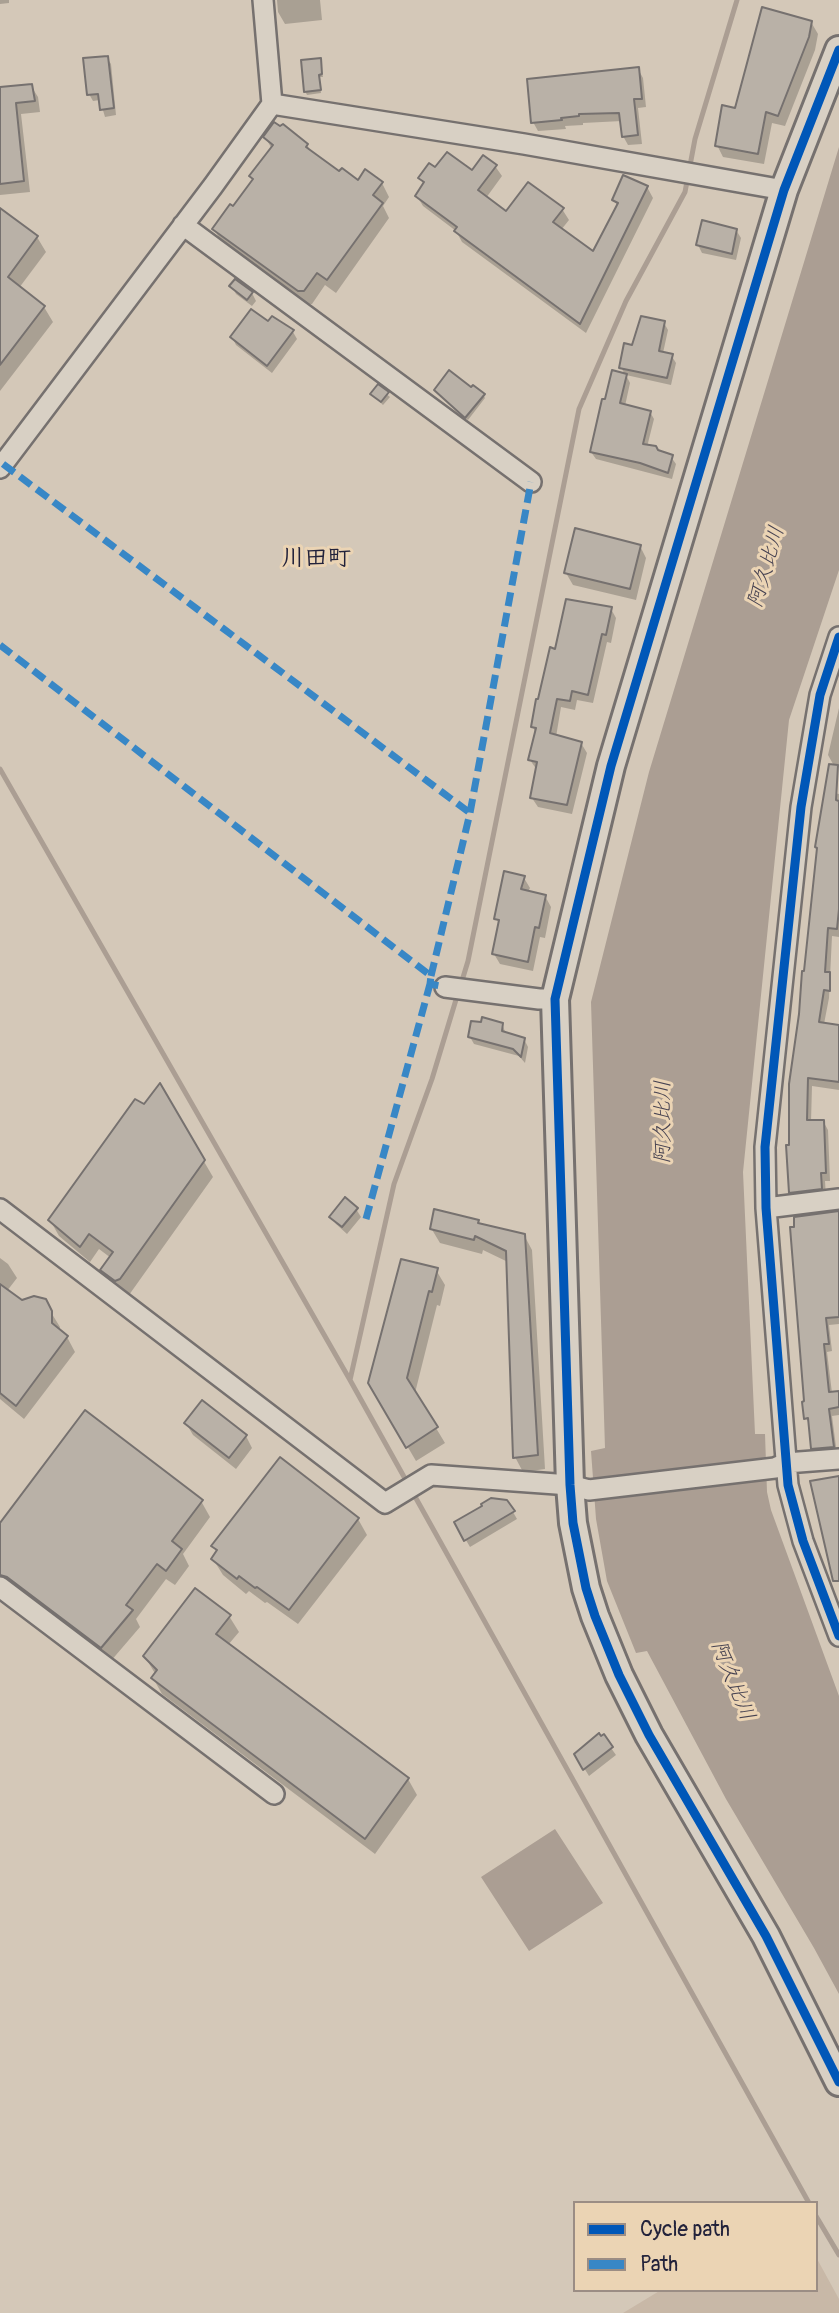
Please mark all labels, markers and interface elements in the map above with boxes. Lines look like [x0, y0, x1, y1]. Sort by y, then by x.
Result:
water label: 阿久比川 [743, 523, 791, 611]
district label: 川田町 [282, 545, 350, 573]
water label: 阿久比川 [651, 1080, 677, 1164]
water label: 阿久比川 [705, 1637, 759, 1725]
legend [573, 2201, 818, 2292]
text: Cycle path [640, 2216, 730, 2243]
text: Path [640, 2251, 678, 2278]

